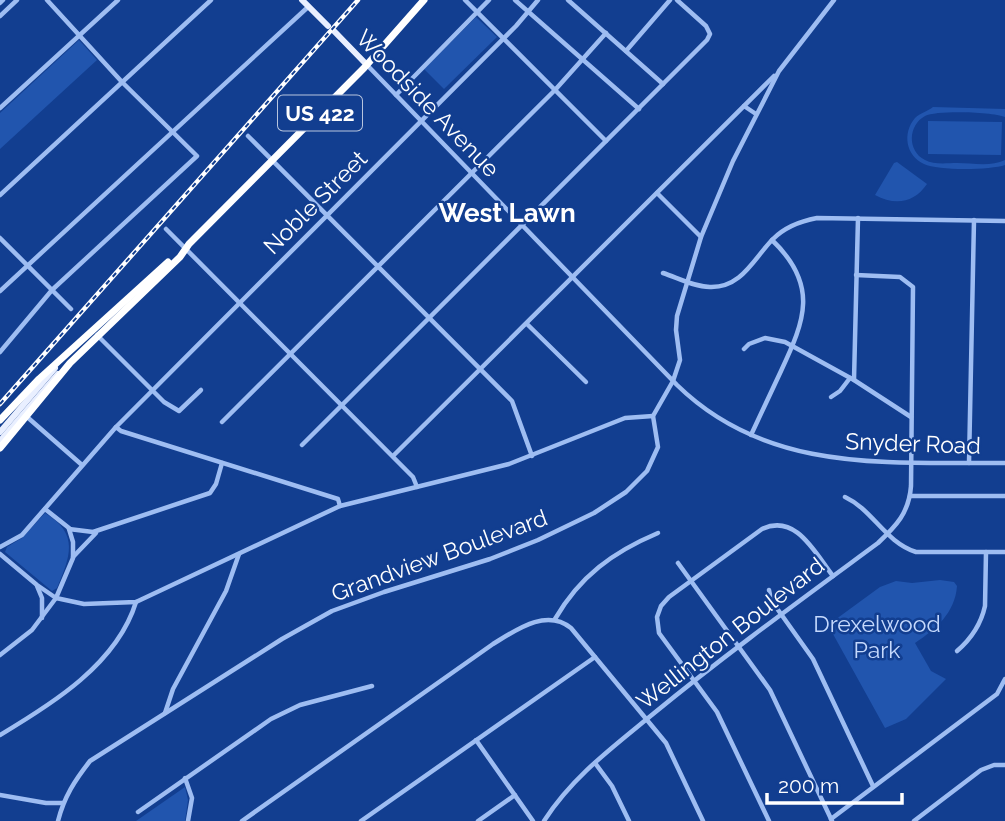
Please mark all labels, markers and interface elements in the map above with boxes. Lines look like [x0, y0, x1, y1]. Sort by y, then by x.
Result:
street label: Woodside Avenue [351, 24, 505, 182]
road number: US 422 [278, 96, 362, 130]
street label: Noble Street [258, 145, 372, 259]
district label: West Lawn [438, 198, 576, 228]
street label: Snyder Road [845, 427, 981, 459]
street label: Grandview Boulevard [327, 503, 551, 607]
street label: Wellington Boulevard [631, 551, 829, 715]
park label: Drexelwood Park [813, 610, 941, 663]
scale bar [767, 762, 902, 806]
text: 200 m [778, 773, 839, 798]

